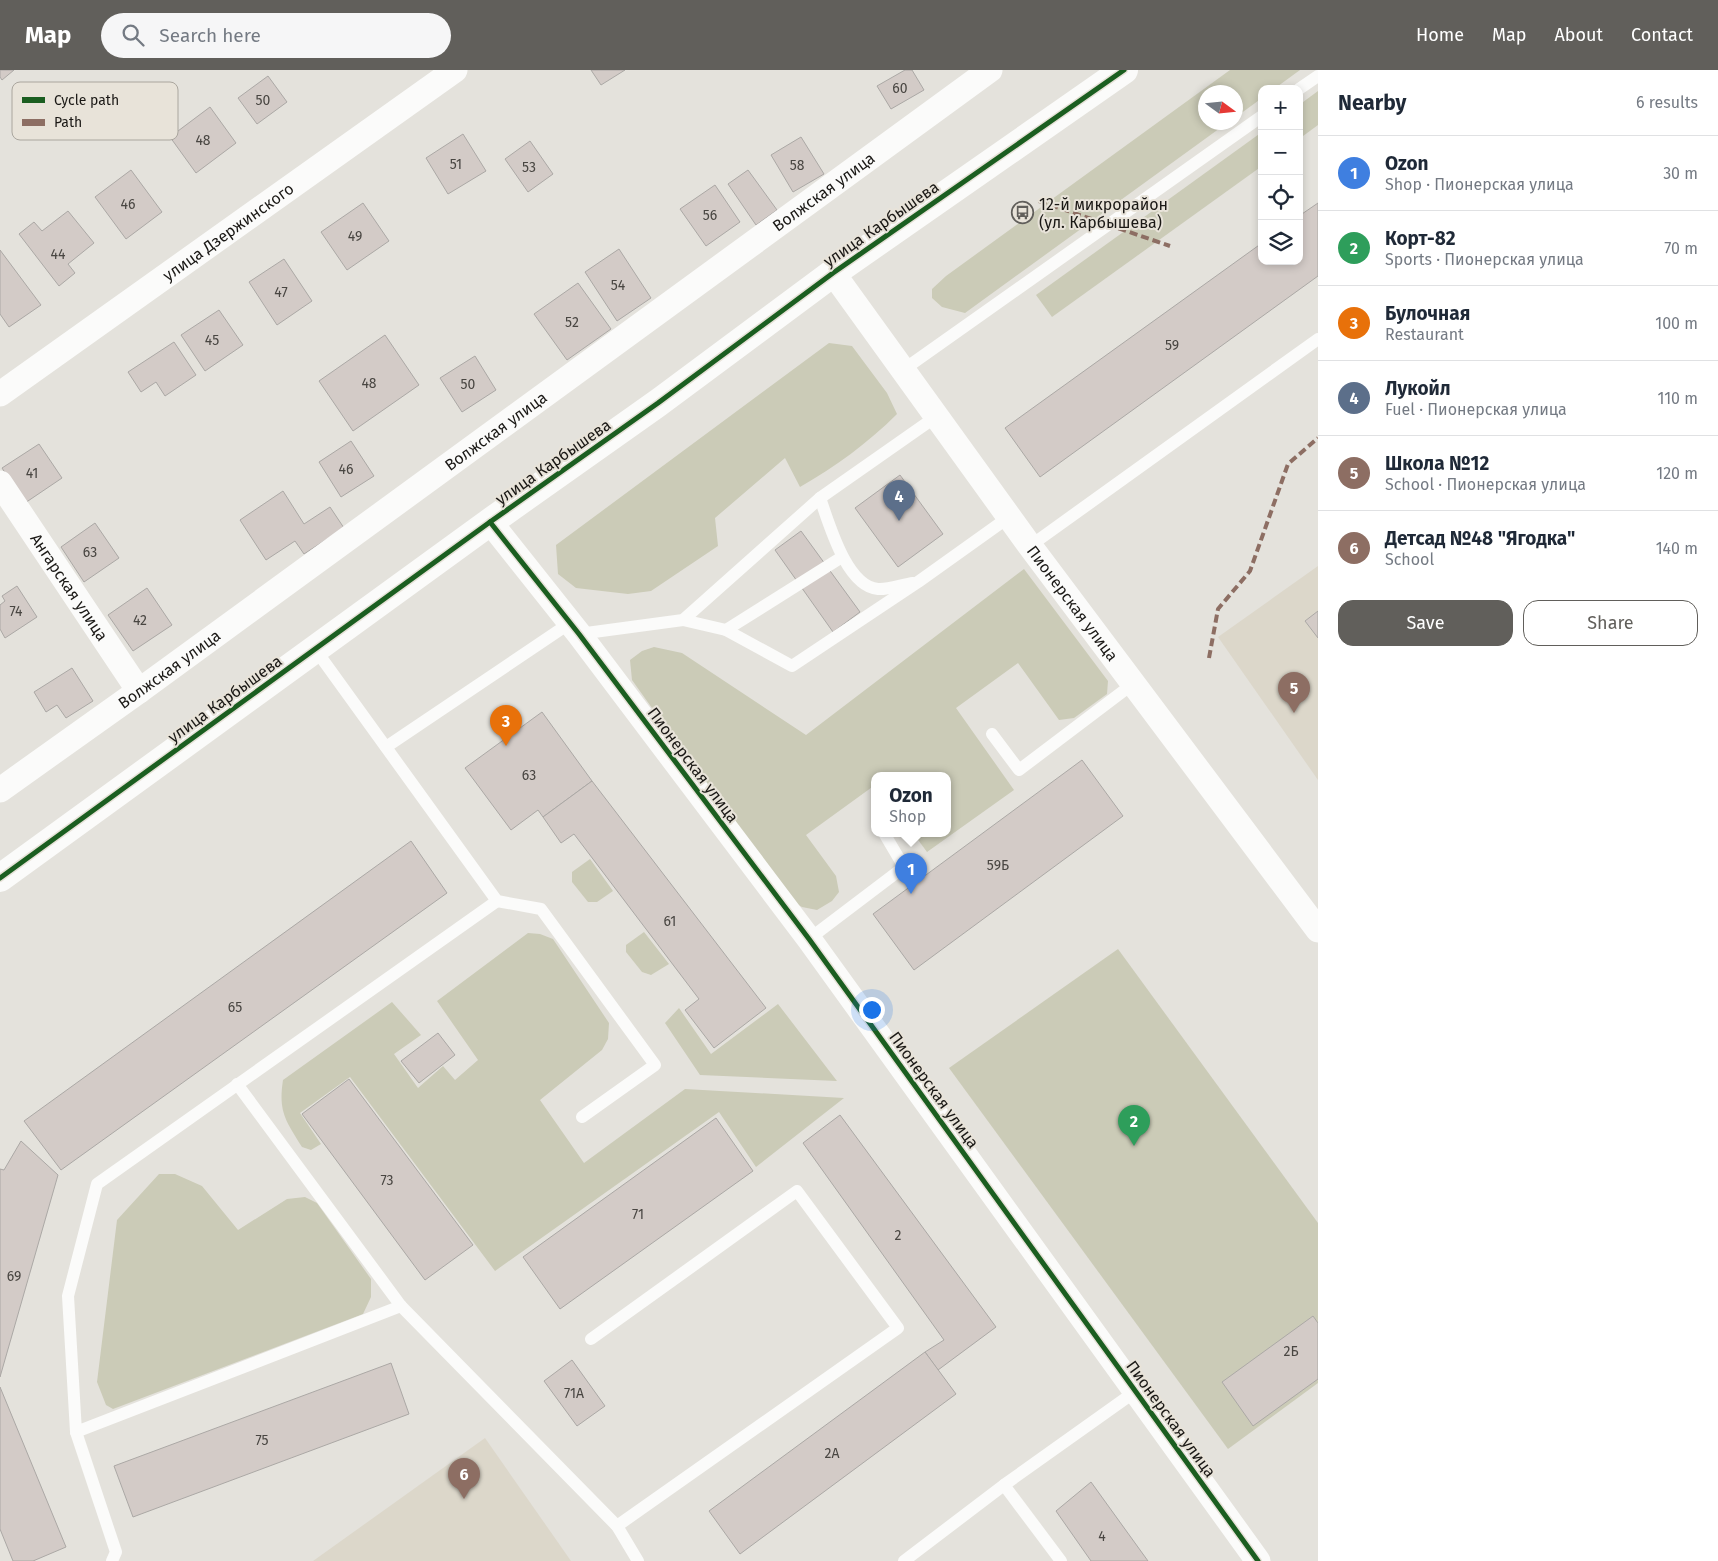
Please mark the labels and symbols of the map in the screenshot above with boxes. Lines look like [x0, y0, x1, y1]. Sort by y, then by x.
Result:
house number: 60 [892, 80, 908, 97]
legend [12, 82, 178, 140]
north arrow [1198, 85, 1243, 130]
text: Cycle path [54, 92, 119, 109]
house number: 50 [256, 92, 271, 109]
text: Path [54, 114, 82, 131]
house number: 48 [195, 132, 211, 149]
street label: Волжская улица [769, 148, 878, 235]
house number: 51 [450, 156, 462, 173]
house number: 58 [790, 157, 805, 174]
house number: 53 [522, 159, 536, 176]
street label: улица Карбышева [820, 177, 942, 271]
street label: улица Дзержинского [159, 179, 297, 285]
place label: 12-й микрорайон (ул. Карбышева) [1039, 195, 1168, 232]
house number: 46 [121, 196, 135, 213]
bus stop icon: 12-й микрорайон (ул. Карбышева) [1011, 201, 1035, 225]
house number: 56 [703, 207, 717, 224]
house number: 49 [348, 228, 362, 245]
house number: 44 [51, 246, 66, 263]
house number: 54 [611, 277, 626, 294]
house number: 47 [274, 284, 288, 301]
house number: 52 [565, 314, 579, 331]
house number: 45 [205, 332, 219, 349]
house number: 59 [1165, 337, 1179, 354]
house number: 48 [361, 375, 377, 392]
house number: 50 [461, 376, 476, 393]
street label: Волжская улица [441, 387, 550, 474]
street label: улица Карбышева [492, 415, 614, 509]
house number: 46 [339, 461, 353, 478]
house number: 41 [26, 465, 38, 482]
pin: 4 [883, 480, 915, 521]
street label: Ангарская улица [27, 530, 112, 644]
street label: Пионерская улица [1023, 541, 1122, 665]
house number: 63 [83, 544, 97, 561]
house number: 74 [9, 603, 23, 620]
house number: 42 [133, 612, 147, 629]
street label: Волжская улица [114, 625, 224, 712]
street label: улица Карбышева [164, 651, 286, 747]
pin: 5 [1278, 672, 1310, 713]
street label: Пионерская улица [643, 704, 743, 826]
pin: 3 [490, 705, 522, 746]
house number: 63 [522, 767, 536, 784]
pin: 1 [895, 853, 927, 894]
house number: 59Б [987, 857, 1009, 874]
house number: 61 [664, 913, 676, 930]
your location [859, 997, 885, 1023]
house number: 65 [228, 999, 242, 1016]
street label: Пионерская улица [885, 1028, 983, 1152]
pin: 2 [1118, 1105, 1150, 1146]
house number: 73 [380, 1172, 394, 1189]
house number: 71 [632, 1206, 644, 1223]
house number: 2 [895, 1227, 902, 1244]
house number: 69 [7, 1268, 21, 1285]
house number: 2Б [1283, 1343, 1299, 1360]
street label: Пионерская улица [1122, 1357, 1220, 1481]
house number: 71А [564, 1385, 584, 1402]
house number: 75 [255, 1432, 269, 1449]
house number: 2А [825, 1445, 839, 1462]
pin: 6 [448, 1458, 480, 1499]
house number: 4 [1098, 1528, 1106, 1545]

